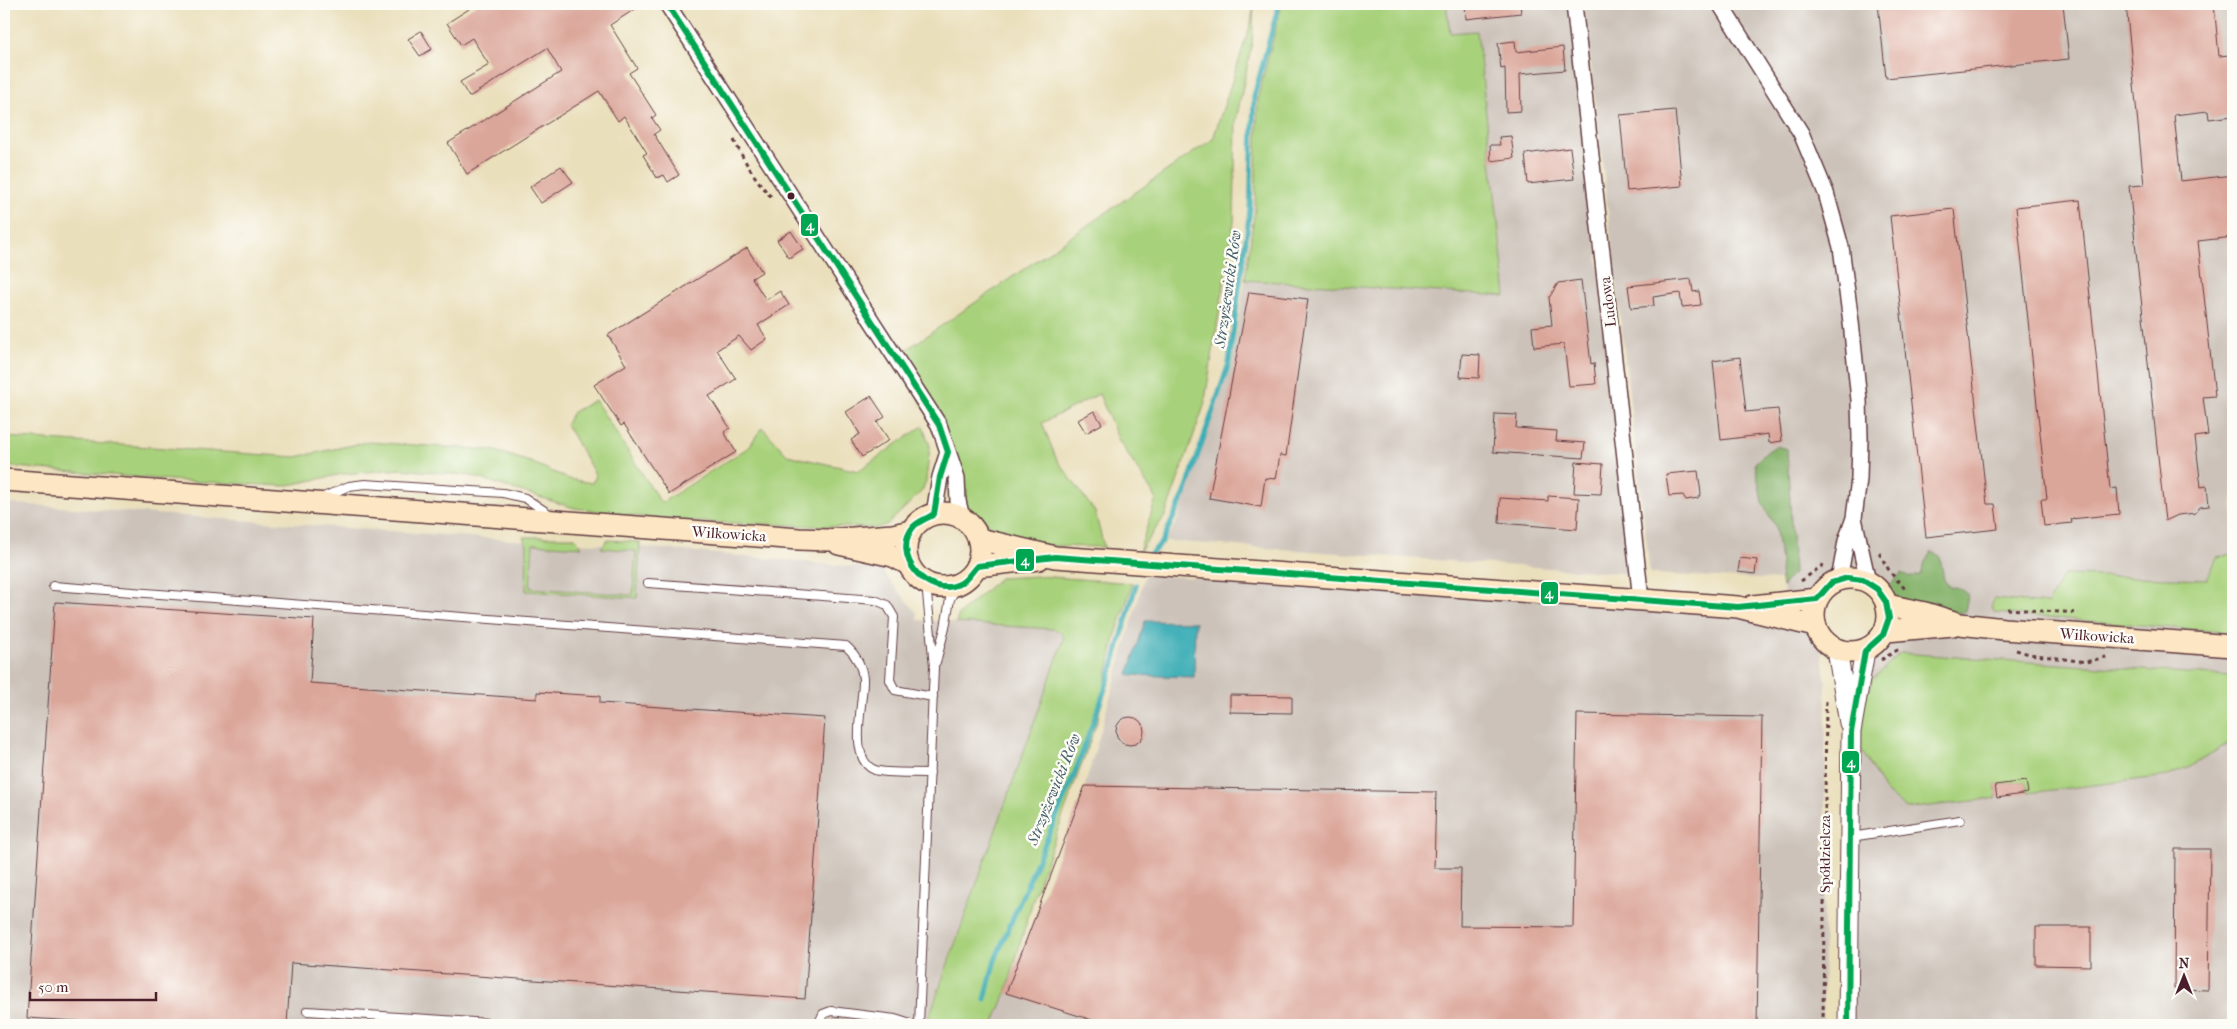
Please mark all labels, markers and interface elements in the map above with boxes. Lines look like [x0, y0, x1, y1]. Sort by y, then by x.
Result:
unlabelled marker [786, 191, 796, 201]
line badge: 4 [800, 213, 819, 237]
text: 4 [805, 217, 815, 234]
water label: Strzyżewicki Rów [1210, 229, 1245, 350]
street label: Ludowa [1596, 275, 1620, 328]
street label: Wilkowicka [690, 522, 768, 546]
line badge: 4 [1015, 548, 1035, 572]
text: 4 [1020, 552, 1030, 569]
line badge: 4 [1540, 581, 1559, 605]
text: 4 [1544, 585, 1554, 602]
street label: Wilkowicka [2058, 624, 2136, 648]
water label: Strzyżewicki Rów [1022, 730, 1085, 849]
line badge: 4 [1841, 750, 1860, 774]
text: 4 [1846, 754, 1856, 771]
street label: Spółdzielcza [1816, 814, 1834, 893]
north arrow [2160, 952, 2210, 1002]
text: N [2179, 955, 2190, 972]
scale bar [30, 969, 156, 1001]
text: 50 m [38, 978, 69, 996]

